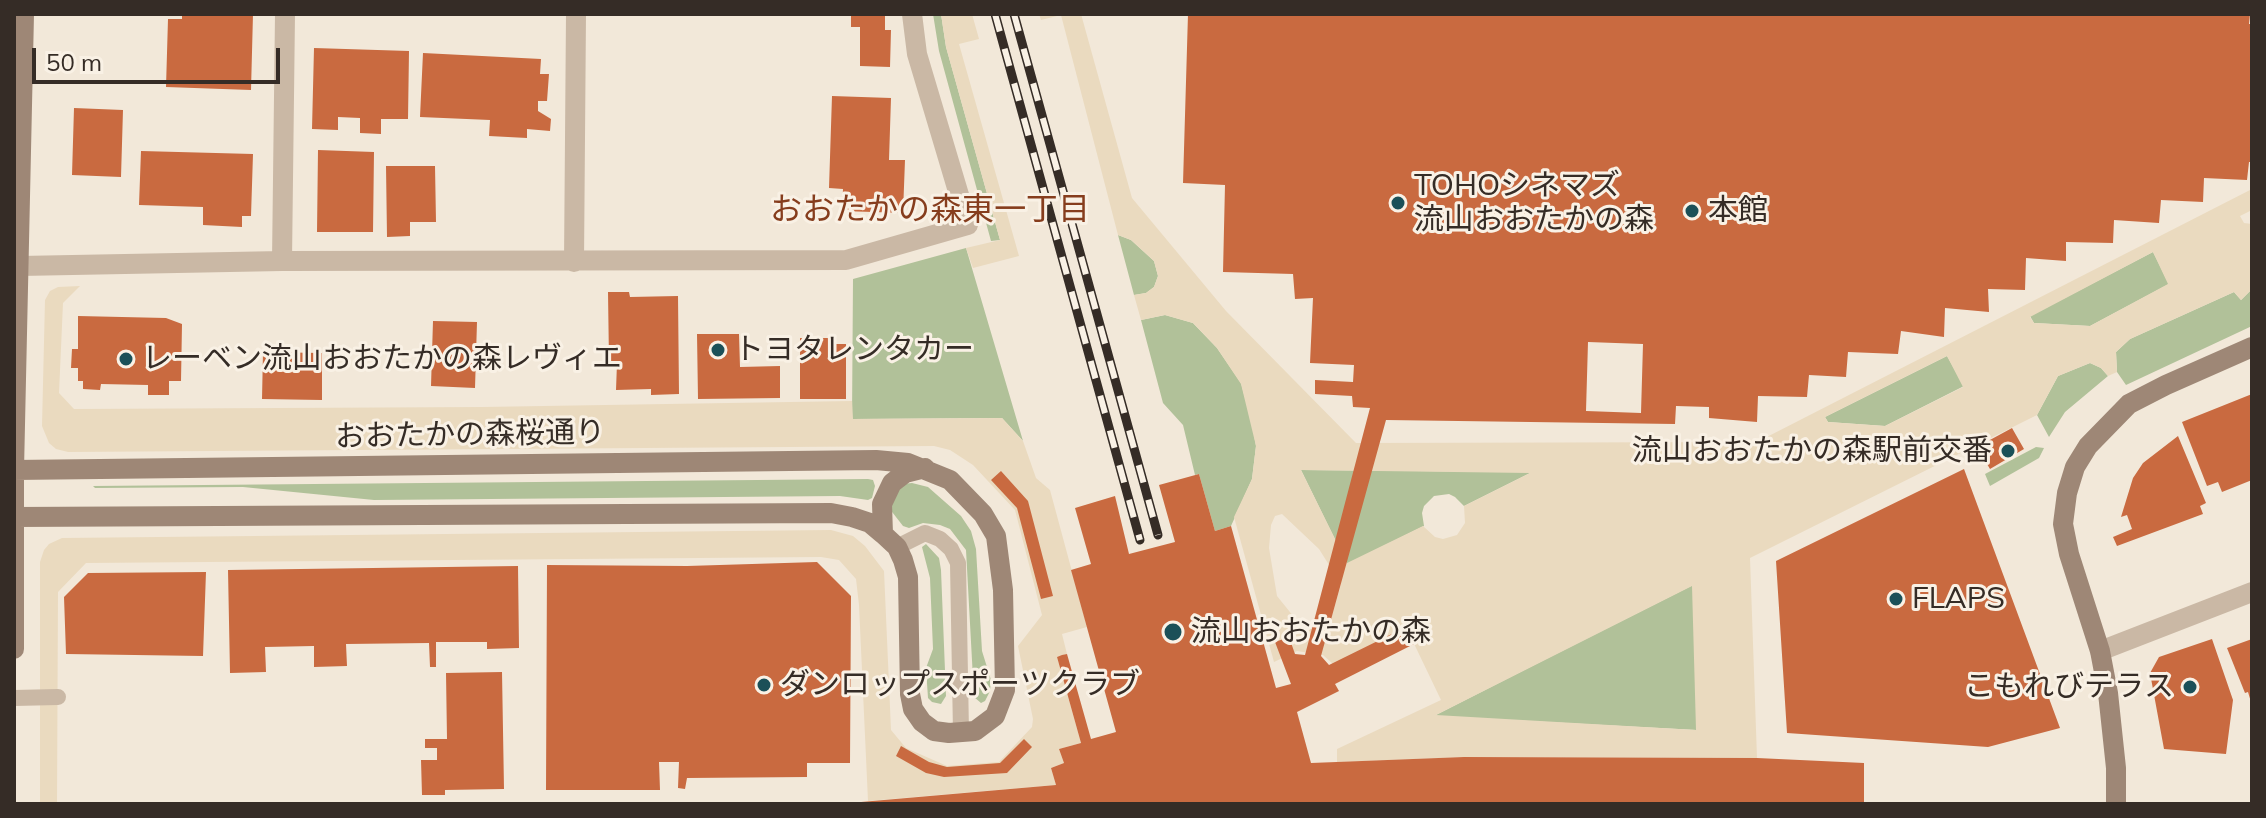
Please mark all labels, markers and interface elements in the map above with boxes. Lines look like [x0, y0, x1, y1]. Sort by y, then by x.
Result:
scale bar [36, 32, 284, 82]
text: 50 m [46, 47, 102, 77]
place label: TOHOシネマズ 流山おおたかの森 [1414, 168, 1654, 238]
district label: おおたかの森東一丁目 [770, 191, 1090, 229]
place label: 本館 [1708, 193, 1768, 229]
marker: TOHOシネマズ 流山おおたかの森 [1389, 194, 1407, 212]
marker: 本館 [1683, 202, 1701, 220]
place label: トヨタレンタカー [734, 332, 974, 368]
place label: レーベン流山おおたかの森レヴィエ [142, 341, 622, 377]
marker: トヨタレンタカー [709, 341, 727, 359]
marker: レーベン流山おおたかの森レヴィエ [117, 350, 135, 368]
street label: おおたかの森桜通り [335, 415, 605, 455]
place label: 流山おおたかの森駅前交番 [1632, 433, 1992, 469]
marker: 流山おおたかの森駅前交番 [1999, 442, 2017, 460]
place label: FLAPS [1912, 581, 2005, 617]
marker: FLAPS [1887, 590, 1905, 608]
place label: 流山おおたかの森 [1191, 614, 1431, 650]
marker: 流山おおたかの森 [1162, 621, 1184, 643]
place label: ダンロップスポーツクラブ [780, 667, 1140, 703]
place label: こもれびテラス [1964, 669, 2174, 705]
marker: ダンロップスポーツクラブ [755, 676, 773, 694]
marker: こもれびテラス [2181, 678, 2199, 696]

